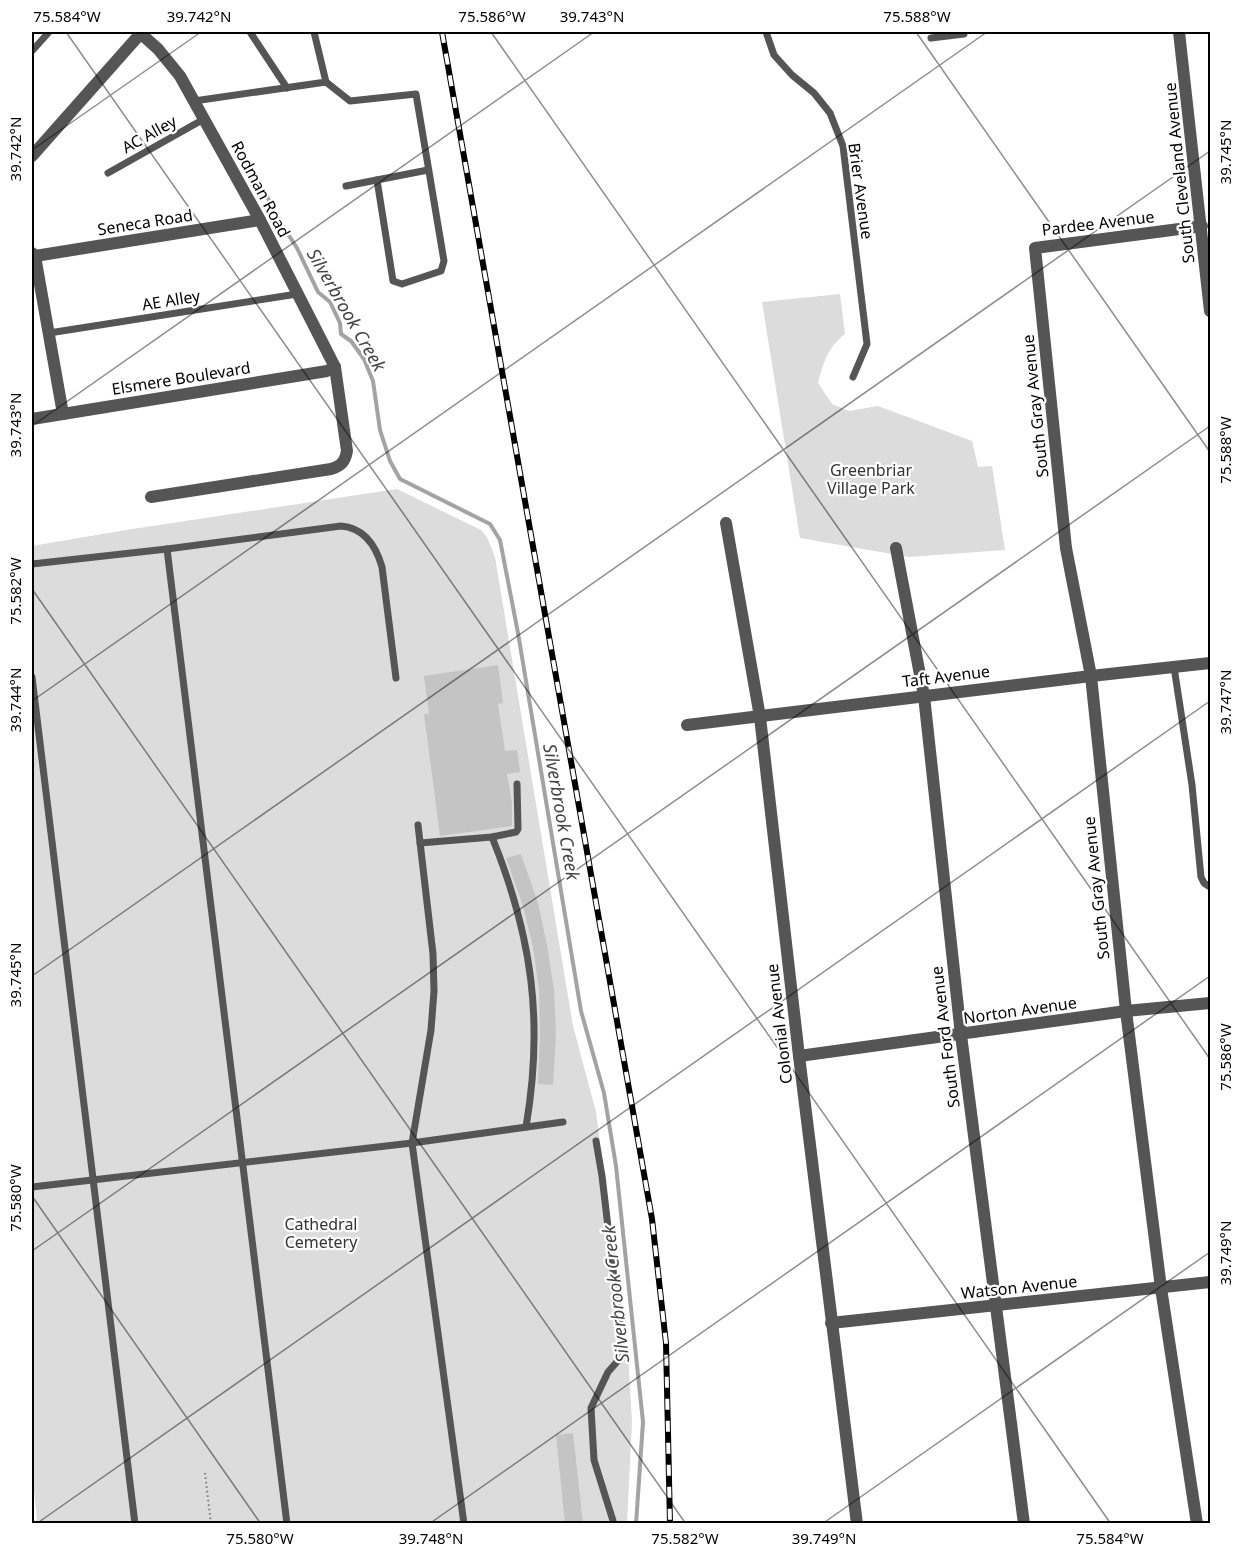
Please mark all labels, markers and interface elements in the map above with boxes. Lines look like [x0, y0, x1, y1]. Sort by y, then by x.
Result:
text: 75.584°W [33, 6, 101, 26]
text: 39.742°N [167, 6, 231, 26]
text: 75.586°W [458, 6, 526, 26]
text: 39.743°N [560, 6, 624, 26]
text: 75.588°W [883, 6, 951, 26]
street label: South Cleveland Avenue [1159, 82, 1199, 264]
street label: AC Alley [118, 110, 181, 158]
text: 39.742°N [5, 117, 25, 181]
text: 39.745°N [1215, 120, 1235, 184]
street label: Rodman Road [226, 137, 296, 241]
street label: Brier Avenue [843, 141, 879, 241]
street label: Seneca Road [96, 204, 194, 240]
street label: Pardee Avenue [1040, 205, 1156, 241]
water label: Silverbrook Creek [302, 244, 392, 376]
street label: AE Alley [140, 284, 203, 315]
street label: South Gray Avenue [1017, 333, 1053, 479]
street label: Elsmere Boulevard [110, 356, 252, 400]
text: 39.743°N [5, 393, 25, 457]
text: 75.588°W [1215, 416, 1235, 484]
park label: Greenbriar Village Park [827, 459, 915, 499]
text: 75.582°W [5, 557, 25, 625]
street label: Taft Avenue [901, 660, 991, 692]
text: 39.744°N [5, 668, 25, 732]
text: 39.747°N [1215, 670, 1235, 734]
water label: Silverbrook Creek [538, 742, 586, 883]
street label: South Gray Avenue [1078, 815, 1114, 961]
text: 39.745°N [5, 943, 25, 1007]
street label: Colonial Avenue [761, 963, 797, 1085]
street label: South Ford Avenue [925, 965, 965, 1109]
street label: Norton Avenue [962, 991, 1078, 1029]
text: 75.586°W [1215, 1023, 1235, 1091]
text: 75.580°W [5, 1164, 25, 1232]
park label: Cathedral Cemetery [284, 1213, 358, 1253]
text: 39.749°N [1215, 1221, 1235, 1285]
water label: Silverbrook Creek [596, 1223, 634, 1364]
street label: Watson Avenue [960, 1270, 1078, 1304]
text: 75.580°W [226, 1528, 294, 1548]
text: 39.748°N [399, 1528, 463, 1548]
text: 75.582°W [651, 1528, 719, 1548]
text: 39.749°N [792, 1528, 856, 1548]
text: 75.584°W [1076, 1528, 1144, 1548]

